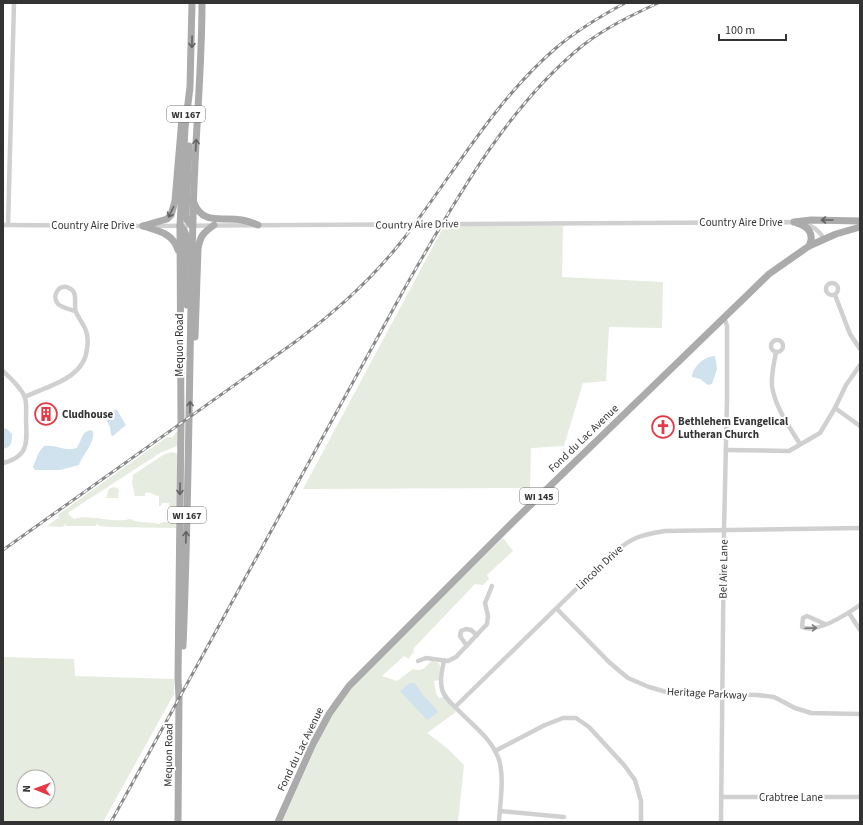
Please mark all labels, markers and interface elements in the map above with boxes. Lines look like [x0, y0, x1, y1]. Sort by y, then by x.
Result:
scale bar [719, 16, 786, 42]
text: 100 m [725, 22, 755, 39]
one-way arrow [188, 35, 195, 48]
road number: WI 167 [167, 106, 205, 122]
one-way arrow [192, 139, 199, 152]
one-way arrow [167, 205, 174, 217]
street label: Country Aire Drive [699, 215, 783, 230]
street label: Country Aire Drive [375, 216, 459, 233]
one-way arrow [821, 216, 834, 224]
street label: Country Aire Drive [51, 218, 135, 233]
street label: Mequon Road [172, 313, 187, 377]
building icon: Cludhouse [33, 401, 59, 427]
one-way arrow [186, 401, 194, 414]
street label: Fond du Lac Avenue [545, 401, 622, 476]
place label: Cludhouse [62, 407, 114, 422]
church icon: Bethlehem Evangelical Lutheran Church [650, 414, 676, 440]
place label: Bethlehem Evangelical Lutheran Church [678, 414, 789, 442]
one-way arrow [176, 482, 184, 495]
road number: WI 145 [520, 488, 558, 504]
road number: WI 167 [168, 507, 206, 523]
one-way arrow [183, 531, 190, 544]
street label: Bel Aire Lane [715, 539, 732, 599]
street label: Lincoln Drive [572, 541, 627, 593]
one-way arrow [804, 624, 817, 632]
street label: Heritage Parkway [666, 684, 747, 703]
street label: Fond du Lac Avenue [274, 704, 328, 794]
street label: Mequon Road [160, 723, 177, 787]
north arrow [16, 769, 56, 809]
text: N [19, 785, 34, 793]
street label: Crabtree Lane [759, 790, 824, 805]

